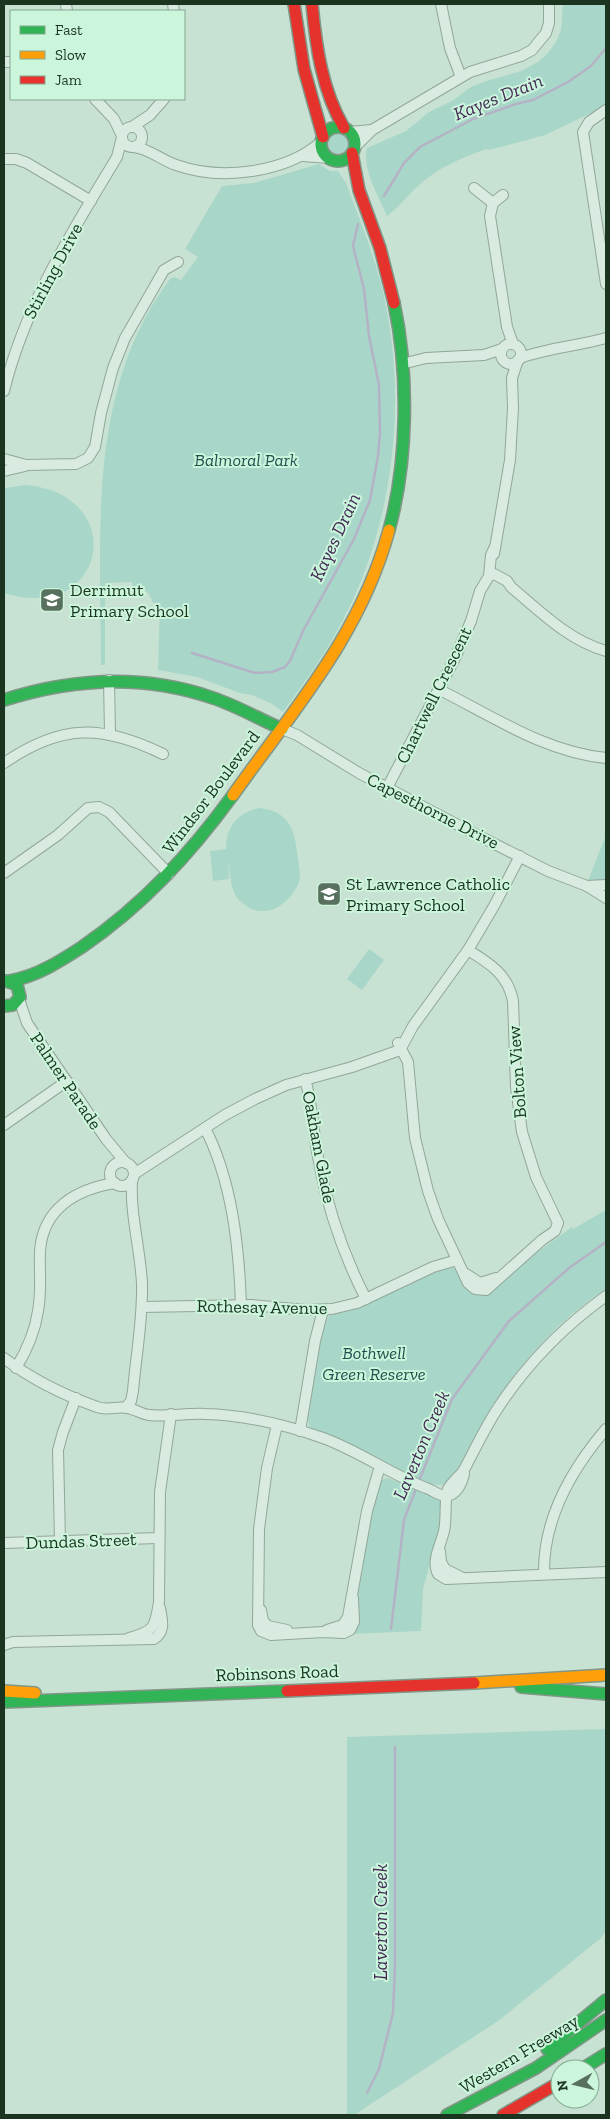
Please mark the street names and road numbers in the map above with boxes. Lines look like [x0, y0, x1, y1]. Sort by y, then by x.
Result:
street label: Stirling Drive [19, 219, 87, 323]
street label: Chartwell Crescent [391, 623, 477, 767]
street label: Windsor Boulevard [157, 726, 265, 858]
street label: Capesthorne Drive [363, 768, 503, 854]
street label: Bolton View [503, 1025, 531, 1119]
street label: Palmer Parade [25, 1028, 107, 1134]
street label: Oakham Glade [297, 1089, 341, 1205]
street label: Rothesay Avenue [196, 1295, 328, 1319]
street label: Dundas Street [25, 1528, 137, 1554]
street label: Robinsons Road [215, 1660, 339, 1686]
street label: Western Freeway [455, 2009, 583, 2098]

